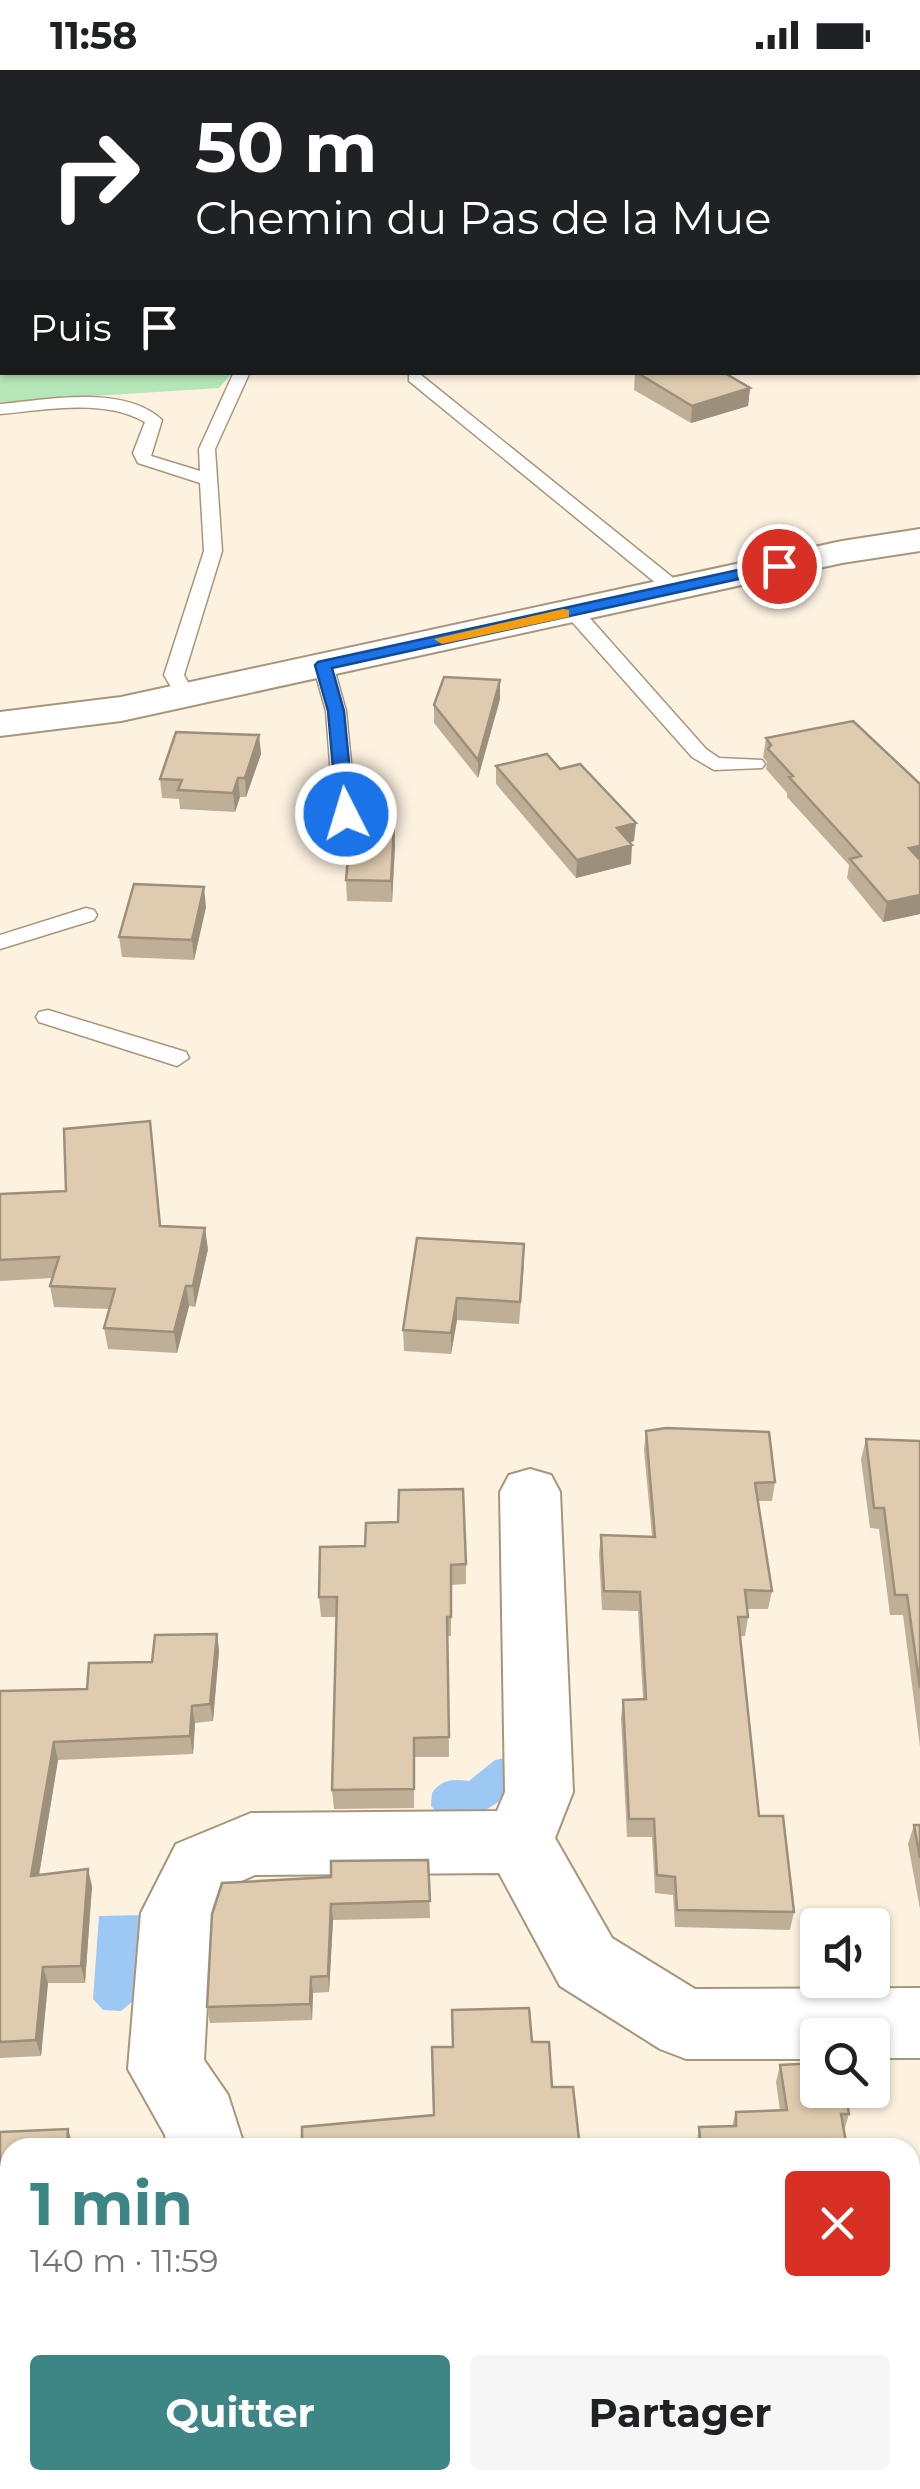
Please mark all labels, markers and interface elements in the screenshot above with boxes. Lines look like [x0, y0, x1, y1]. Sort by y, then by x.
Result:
text: 11:58 [50, 12, 137, 59]
text: 50 m [195, 104, 377, 190]
icon: right [30, 110, 160, 240]
text: Chemin du Pas de la Mue [195, 190, 771, 245]
icon: arrive [132, 300, 187, 355]
text: Puis [30, 304, 112, 351]
pin [737, 524, 822, 609]
icon: arrive [752, 539, 807, 594]
position arrow [294, 762, 398, 866]
map controls [800, 1908, 890, 2108]
button: sound [800, 1908, 890, 1998]
button: search [800, 2018, 890, 2108]
text: 1 min [30, 2167, 193, 2240]
button: close [785, 2171, 890, 2276]
text: 140 m · 11:59 [30, 2241, 219, 2280]
button: Quitter [30, 2355, 450, 2470]
button: Partager [470, 2355, 890, 2470]

